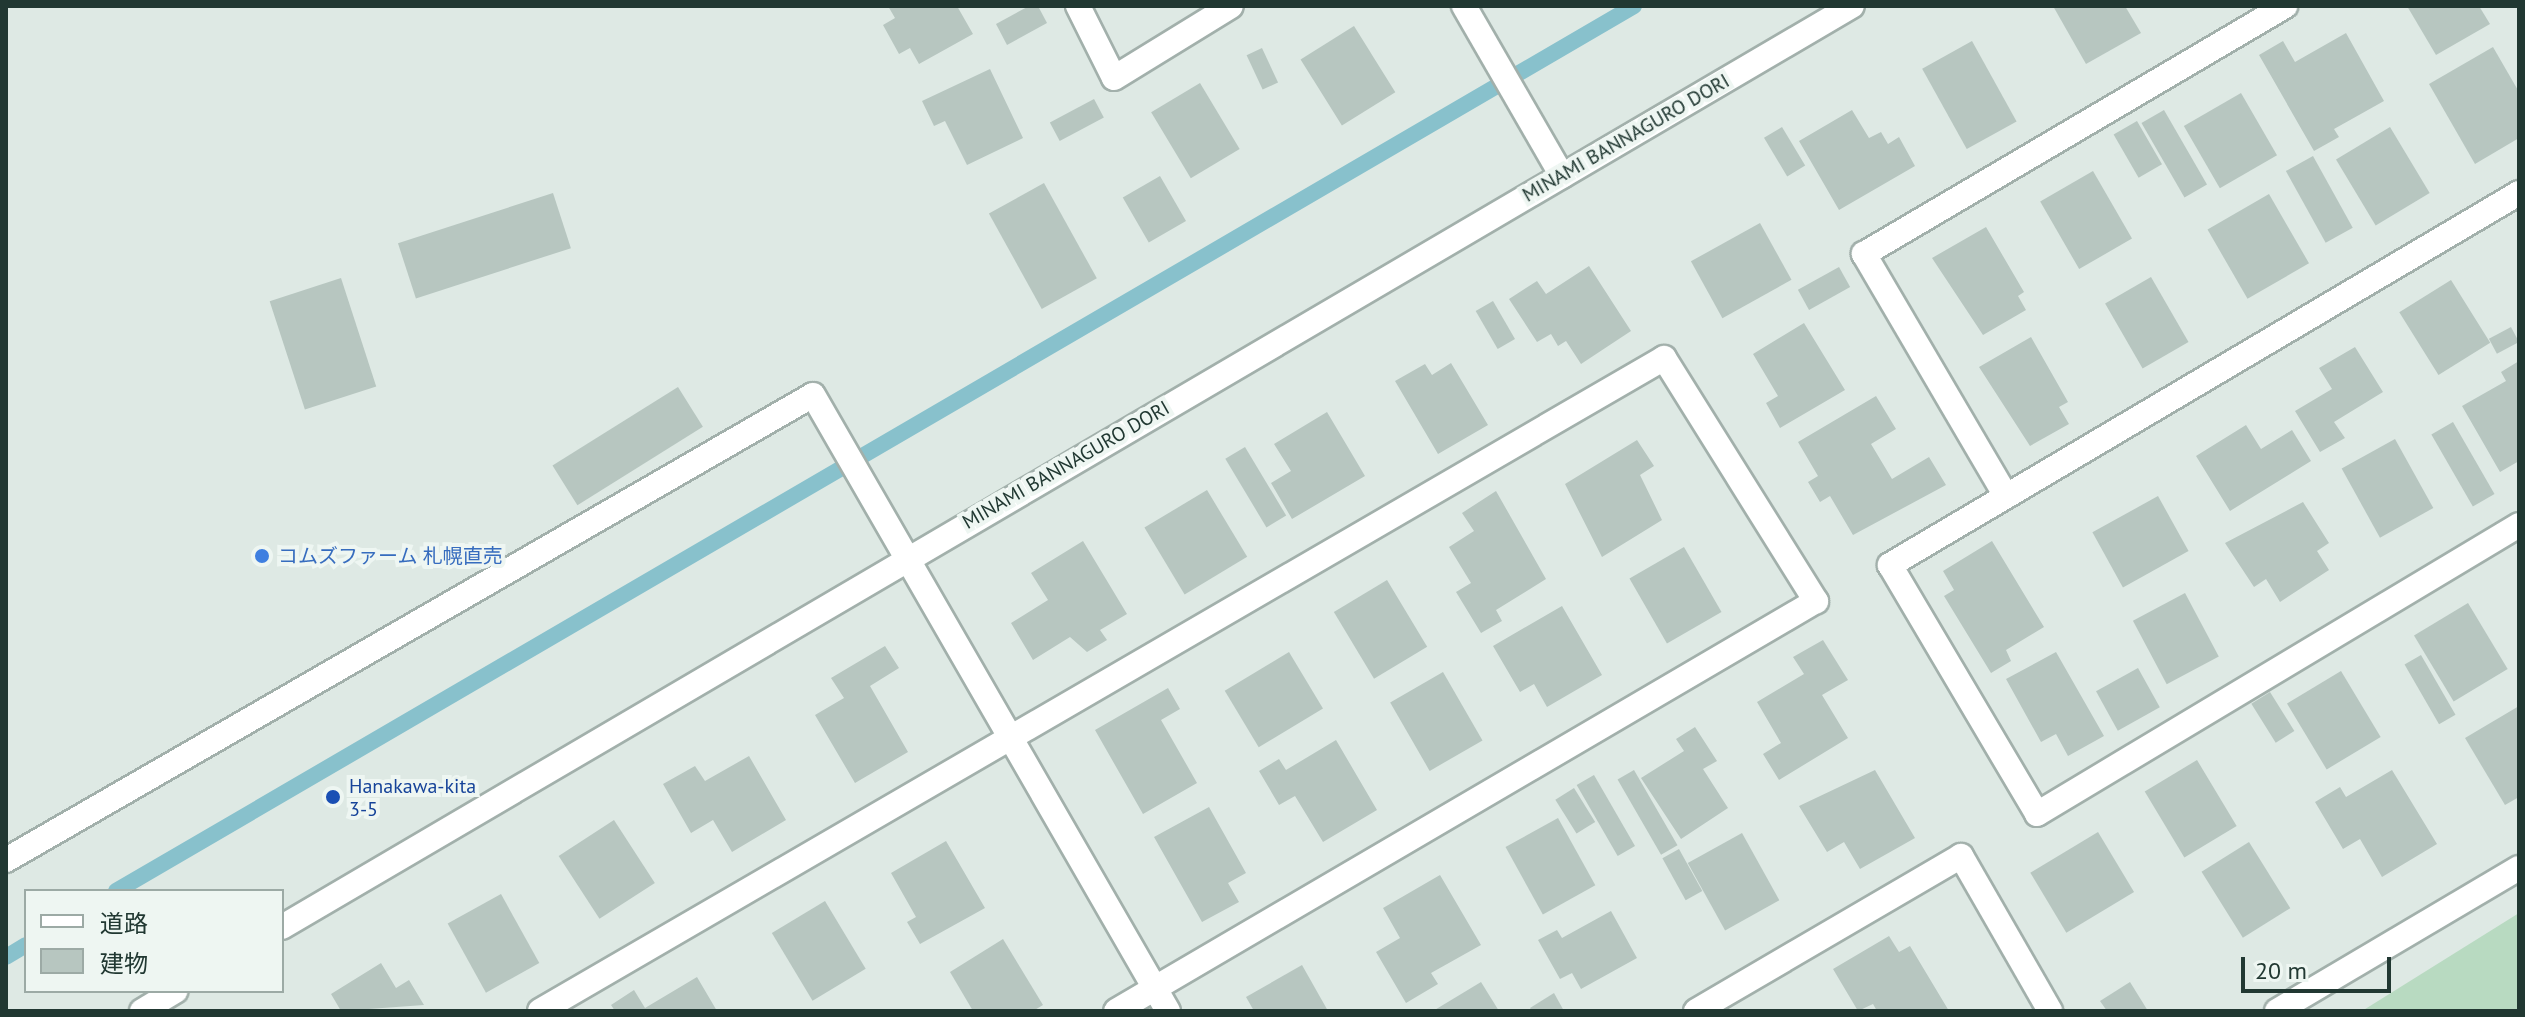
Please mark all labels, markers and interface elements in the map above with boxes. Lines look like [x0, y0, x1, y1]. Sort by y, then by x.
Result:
street label: MINAMI BANNAGURO DORI [1518, 69, 1734, 207]
street label: MINAMI BANNAGURO DORI [958, 396, 1174, 534]
place label: コムズファーム 札幌直売 [278, 544, 503, 568]
marker: コムズファーム 札幌直売 [253, 547, 271, 565]
place label: Hanakawa-kita 3-5 [349, 774, 476, 821]
marker: Hanakawa-kita 3-5 [324, 788, 342, 806]
legend [24, 889, 284, 993]
text: 道路 [100, 908, 148, 939]
scale bar [2245, 941, 2395, 991]
text: 建物 [100, 948, 148, 979]
text: 20 m [2255, 955, 2307, 986]

